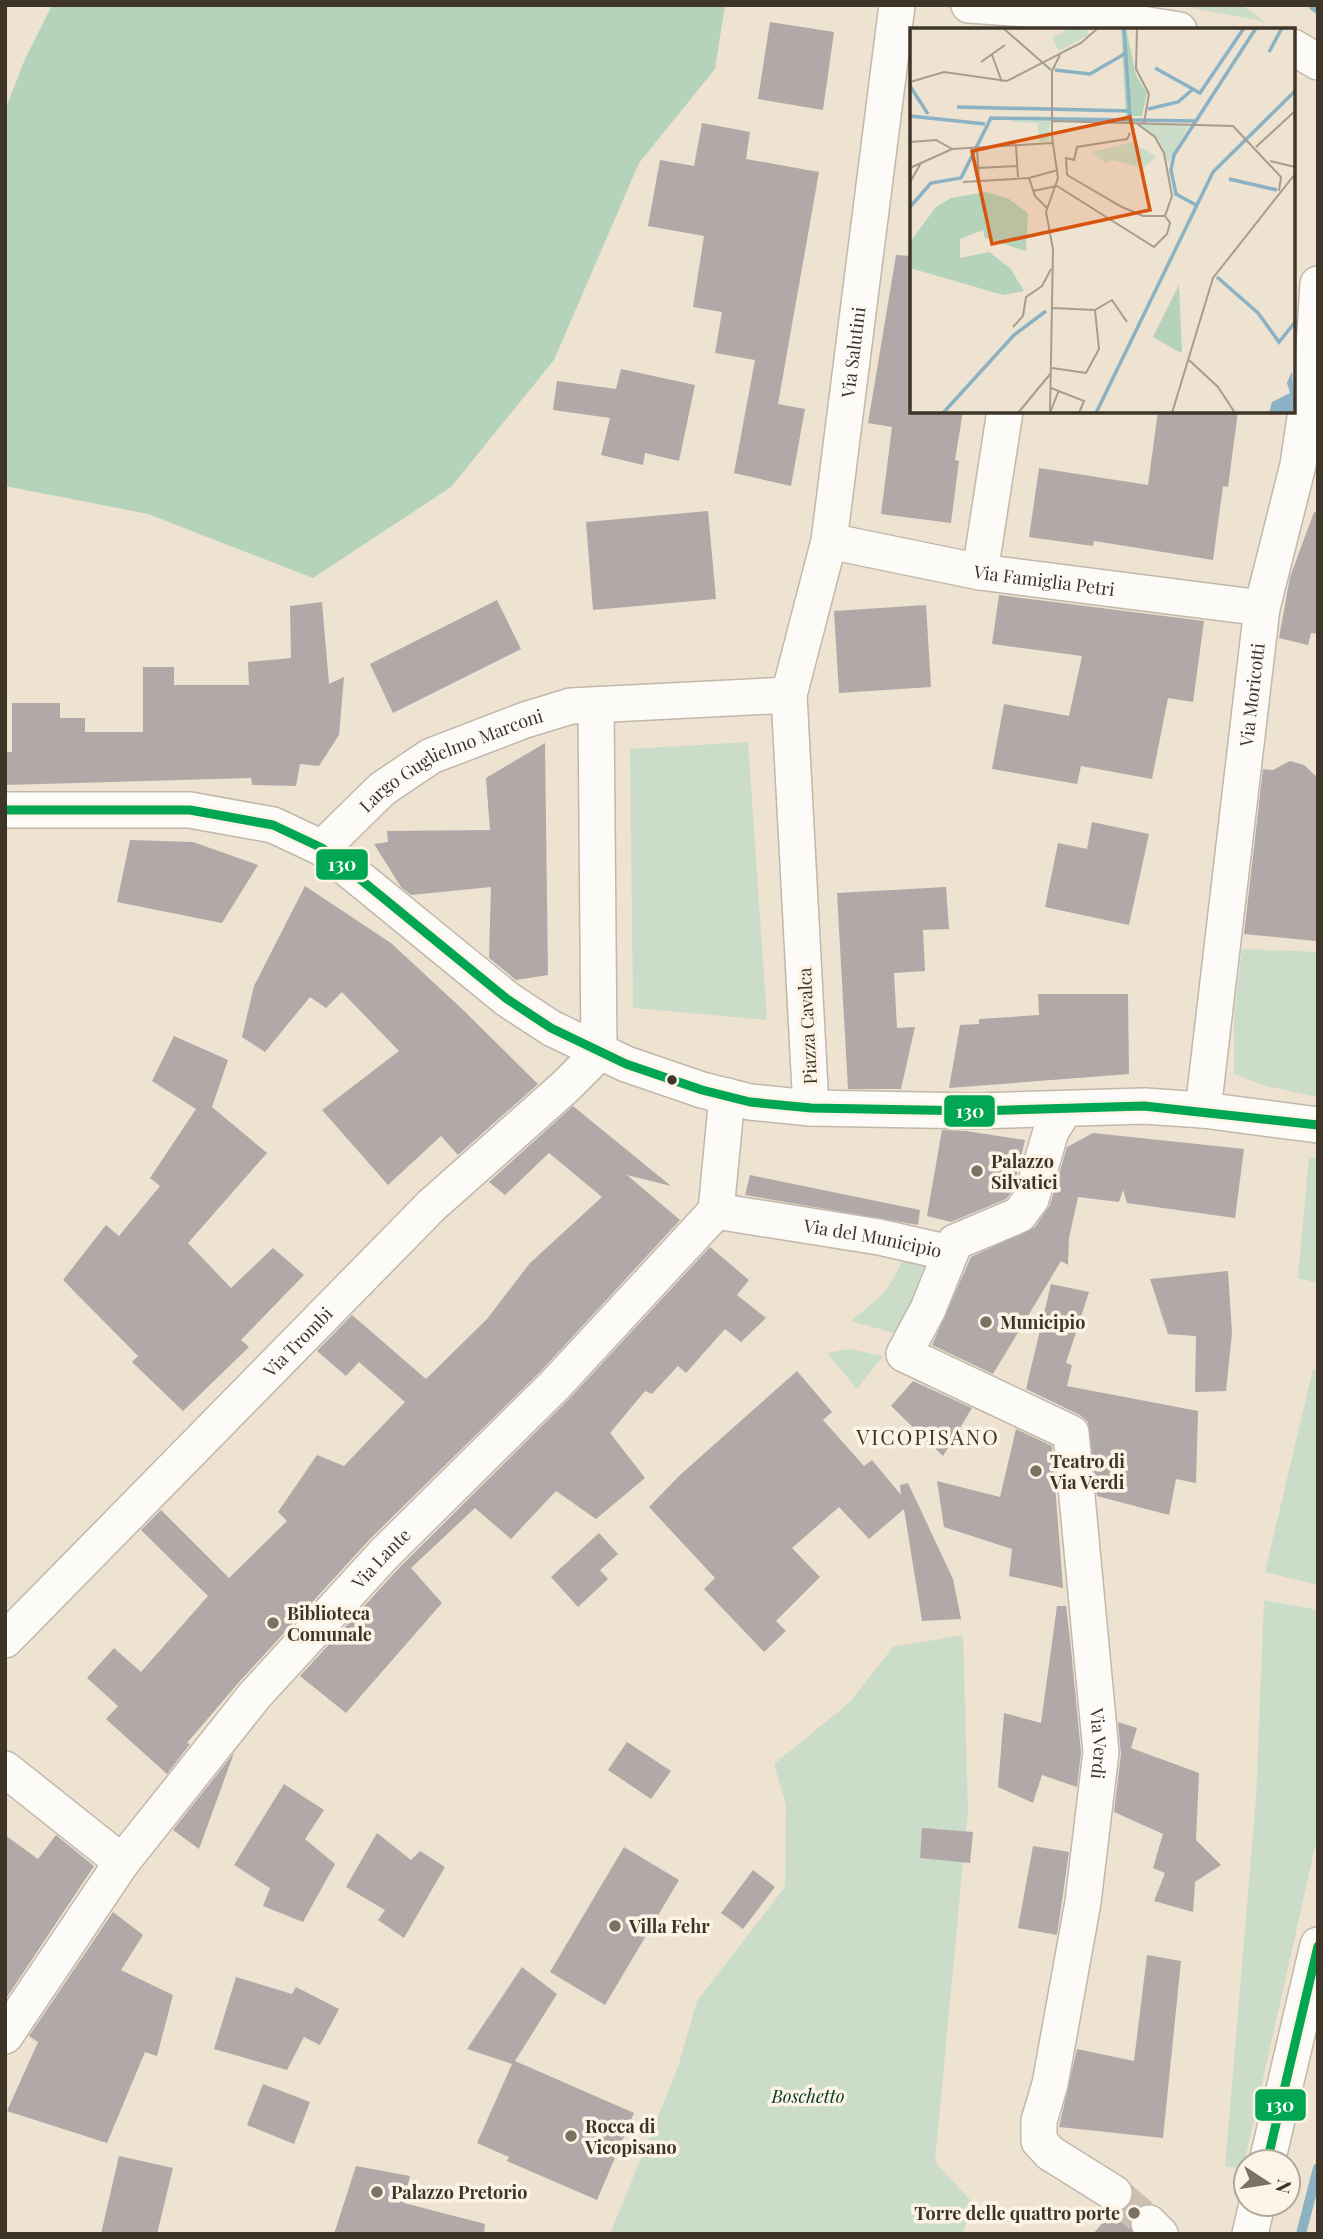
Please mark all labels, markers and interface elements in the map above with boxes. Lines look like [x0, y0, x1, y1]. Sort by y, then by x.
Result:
inset map [910, 28, 1295, 413]
street label: Via Salutini [835, 305, 871, 400]
street label: Via Famiglia Petri [971, 559, 1116, 601]
street label: Via Moricotti [1234, 642, 1270, 749]
street label: Largo Guglielmo Marconi [354, 703, 546, 817]
line badge: 130 [315, 848, 369, 881]
text: 130 [328, 850, 356, 876]
street label: Piazza Cavalca [792, 967, 822, 1085]
unlabelled marker [665, 1073, 679, 1087]
line badge: 130 [943, 1094, 996, 1128]
text: 130 [956, 1097, 984, 1123]
place label: Palazzo Silvatici [991, 1149, 1058, 1194]
marker: Palazzo Silvatici [969, 1163, 985, 1179]
street label: Via del Municipio [801, 1213, 944, 1263]
street label: Via Trombi [257, 1302, 338, 1383]
place label: Municipio [1000, 1310, 1085, 1334]
marker: Municipio [978, 1314, 994, 1330]
district label: VICOPISANO [855, 1422, 1000, 1450]
place label: Teatro di Via Verdi [1049, 1449, 1125, 1494]
marker: Teatro di Via Verdi [1028, 1463, 1044, 1479]
street label: Via Lante [346, 1523, 415, 1594]
place label: Biblioteca Comunale [287, 1601, 372, 1646]
marker: Biblioteca Comunale [265, 1615, 281, 1631]
street label: Via Verdi [1085, 1706, 1113, 1781]
place label: Villa Fehr [628, 1914, 710, 1938]
marker: Villa Fehr [607, 1918, 623, 1934]
park label: Boschetto [770, 2084, 845, 2108]
line badge: 130 [1254, 2088, 1307, 2122]
text: 130 [1266, 2091, 1294, 2117]
place label: Rocca di Vicopisano [584, 2114, 677, 2159]
marker: Rocca di Vicopisano [563, 2128, 579, 2144]
north arrow [1232, 2148, 1302, 2218]
text: N [1270, 2177, 1299, 2196]
place label: Palazzo Pretorio [391, 2180, 527, 2204]
marker: Palazzo Pretorio [369, 2184, 385, 2200]
place label: Torre delle quattro porte [914, 2201, 1120, 2225]
marker: Torre delle quattro porte [1126, 2205, 1142, 2221]

